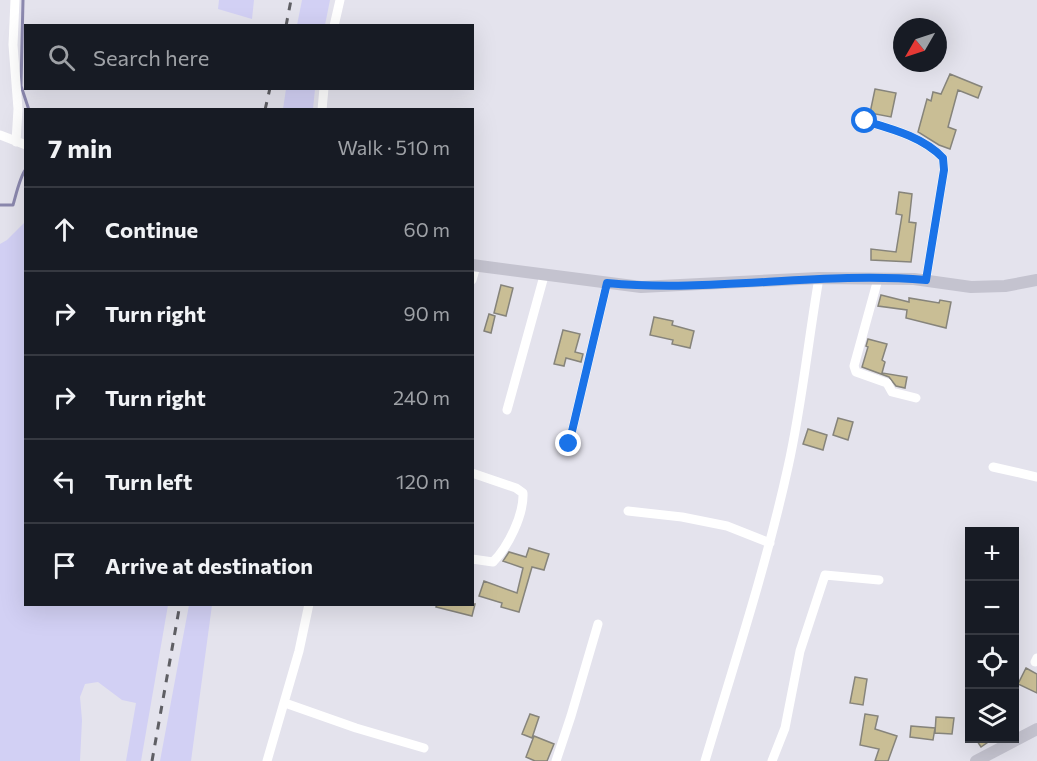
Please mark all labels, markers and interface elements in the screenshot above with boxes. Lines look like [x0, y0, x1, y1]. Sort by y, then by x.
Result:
north arrow [893, 18, 947, 72]
search box [24, 24, 474, 90]
icon: search [45, 41, 78, 74]
text: Search here [93, 44, 209, 71]
route start [851, 107, 877, 133]
text: 7 min [48, 132, 112, 163]
text: Walk · 510 m [338, 135, 450, 159]
icon: ahead [48, 213, 81, 246]
text: Continue [105, 216, 198, 243]
text: 60 m [404, 217, 450, 241]
icon: right [48, 297, 81, 330]
text: Turn right [105, 300, 206, 327]
text: 90 m [404, 301, 450, 325]
icon: right [48, 381, 81, 414]
text: Turn right [105, 384, 206, 411]
text: 240 m [393, 385, 450, 409]
route end [555, 430, 581, 456]
icon: left [48, 465, 81, 498]
text: Turn left [105, 468, 192, 495]
text: 120 m [396, 469, 450, 493]
map controls [965, 527, 1019, 743]
button: + [965, 527, 1019, 581]
icon: arrive [48, 549, 81, 582]
text: Arrive at destination [105, 552, 313, 579]
button: − [965, 581, 1019, 635]
button: locate [965, 635, 1019, 689]
button: layers [965, 689, 1019, 743]

